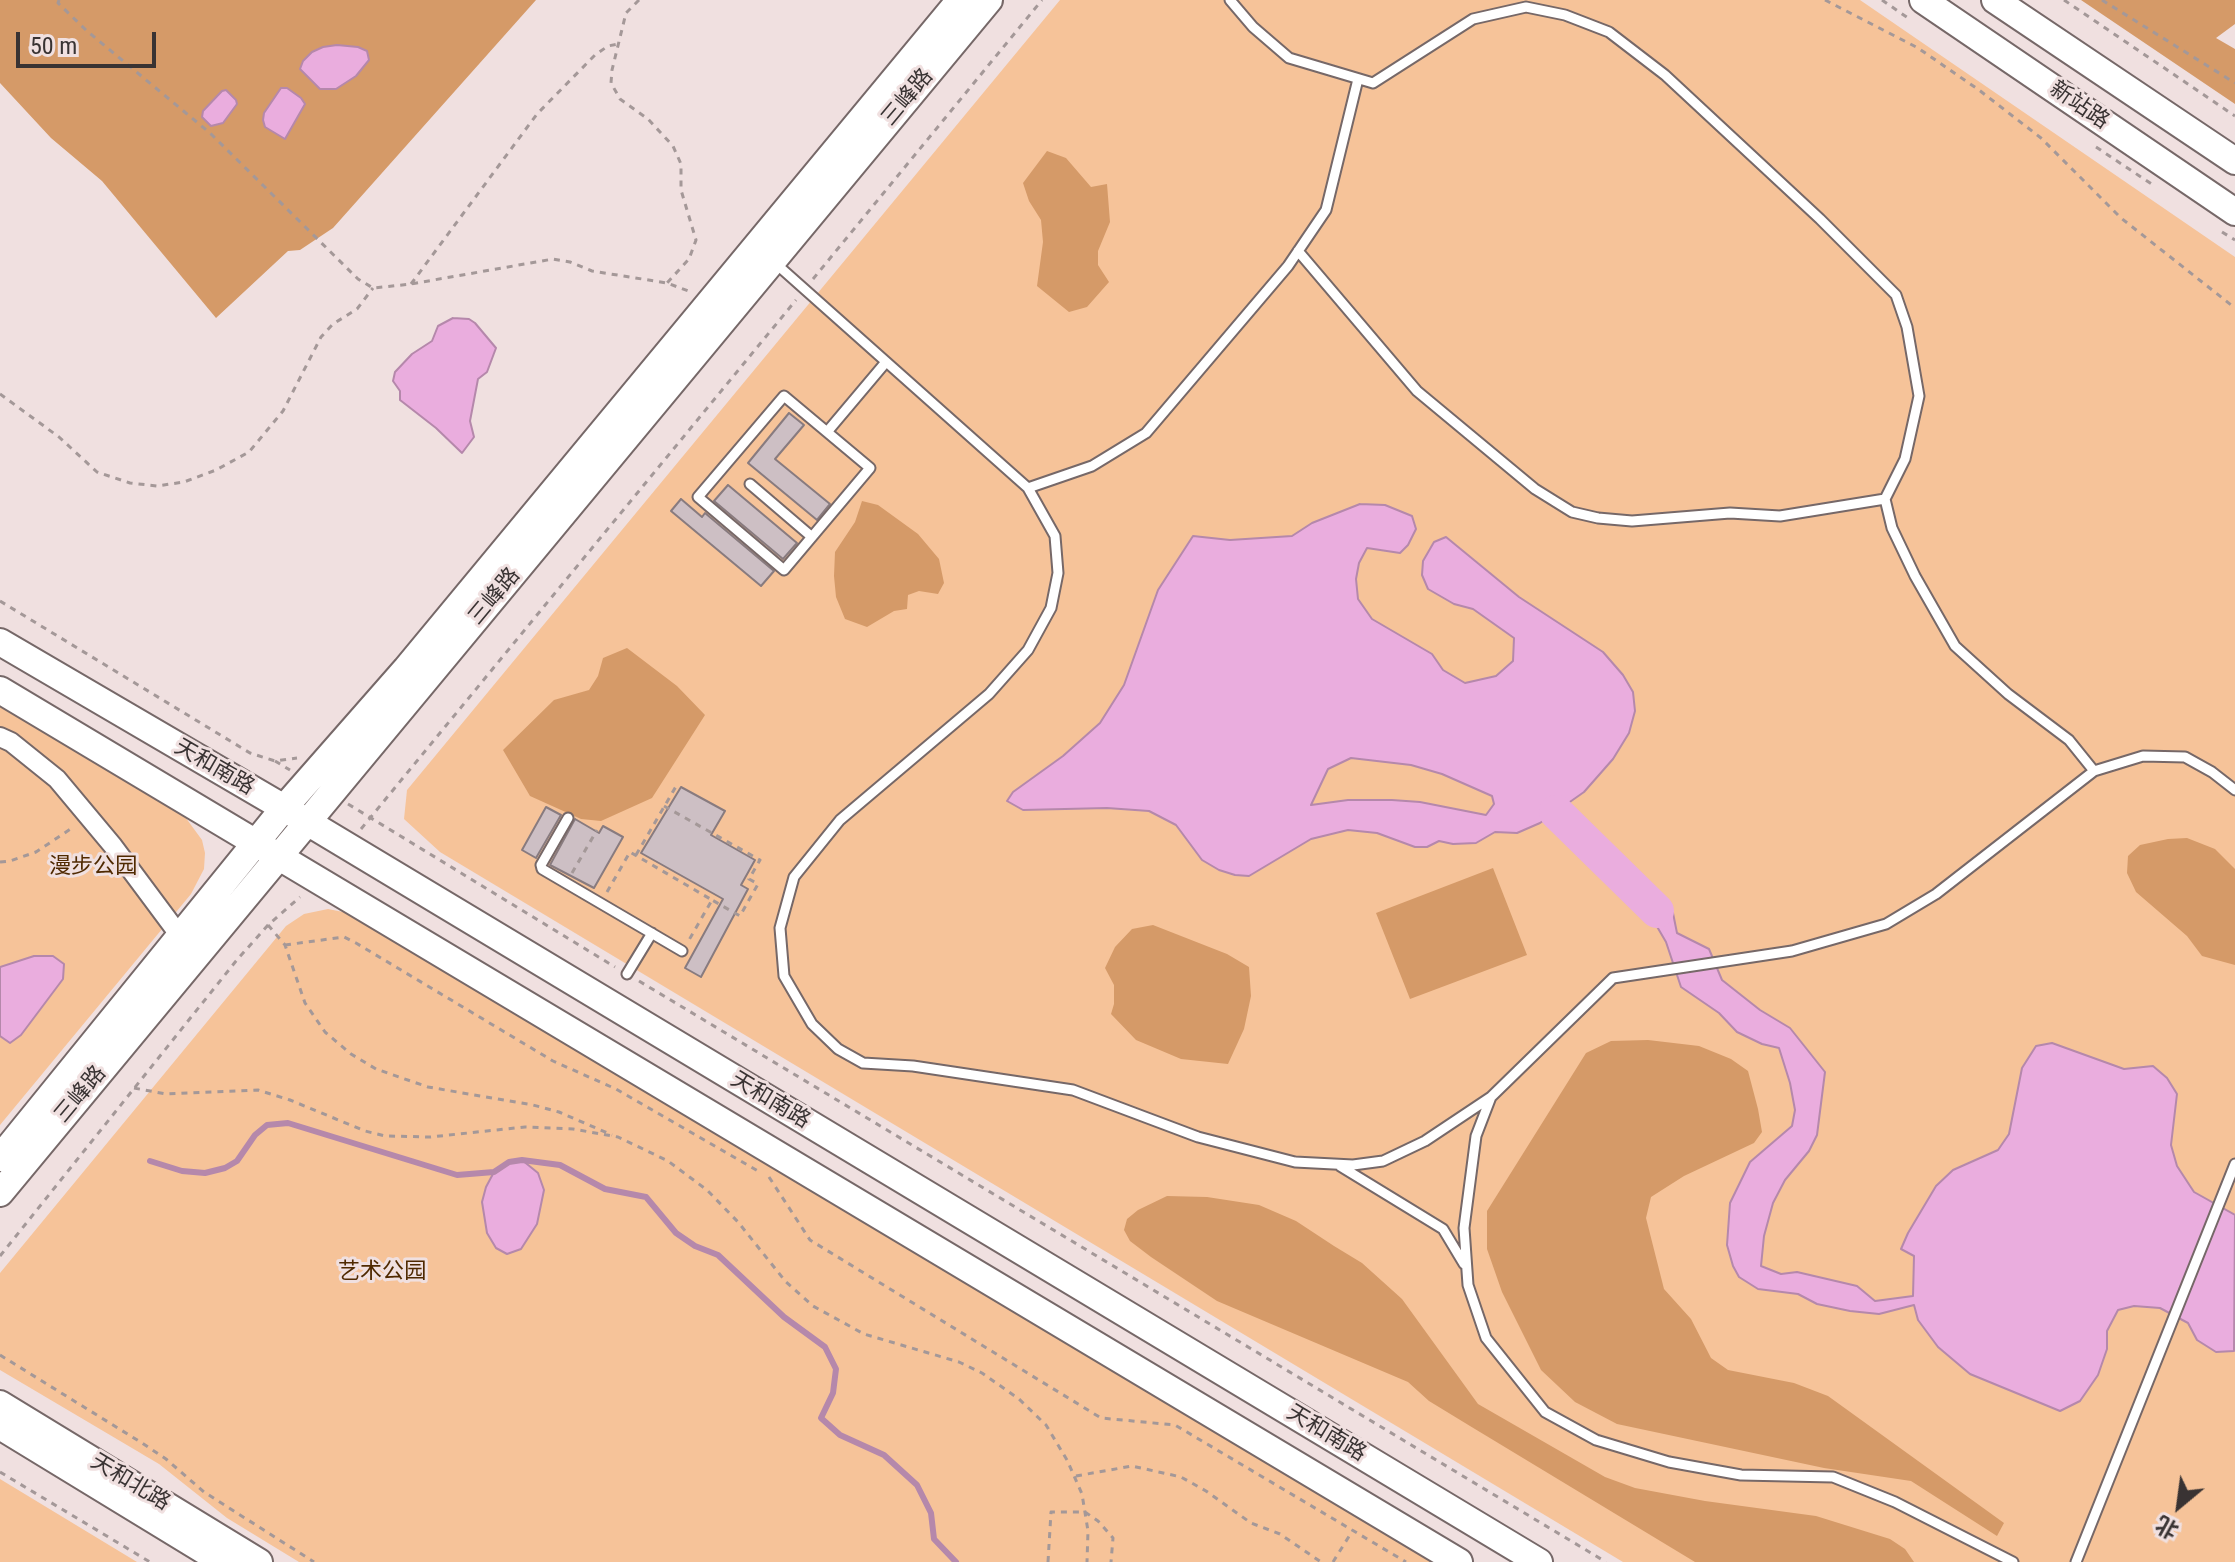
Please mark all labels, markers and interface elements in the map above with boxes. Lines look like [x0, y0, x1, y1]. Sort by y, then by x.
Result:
scale bar [20, 16, 160, 66]
text: 50 m [30, 32, 77, 60]
street label: 三峰路 [877, 64, 939, 132]
street label: 新站路 [2044, 77, 2114, 135]
street label: 三峰路 [464, 563, 526, 631]
street label: 天和南路 [169, 735, 259, 801]
park label: 漫步公园 [49, 854, 137, 880]
street label: 三峰路 [50, 1061, 112, 1129]
street label: 天和南路 [725, 1067, 815, 1135]
park label: 艺术公园 [338, 1259, 426, 1285]
street label: 天和南路 [1281, 1400, 1371, 1468]
street label: 天和北路 [85, 1449, 175, 1517]
north arrow [2139, 1466, 2219, 1546]
text: 北 [2151, 1511, 2183, 1544]

